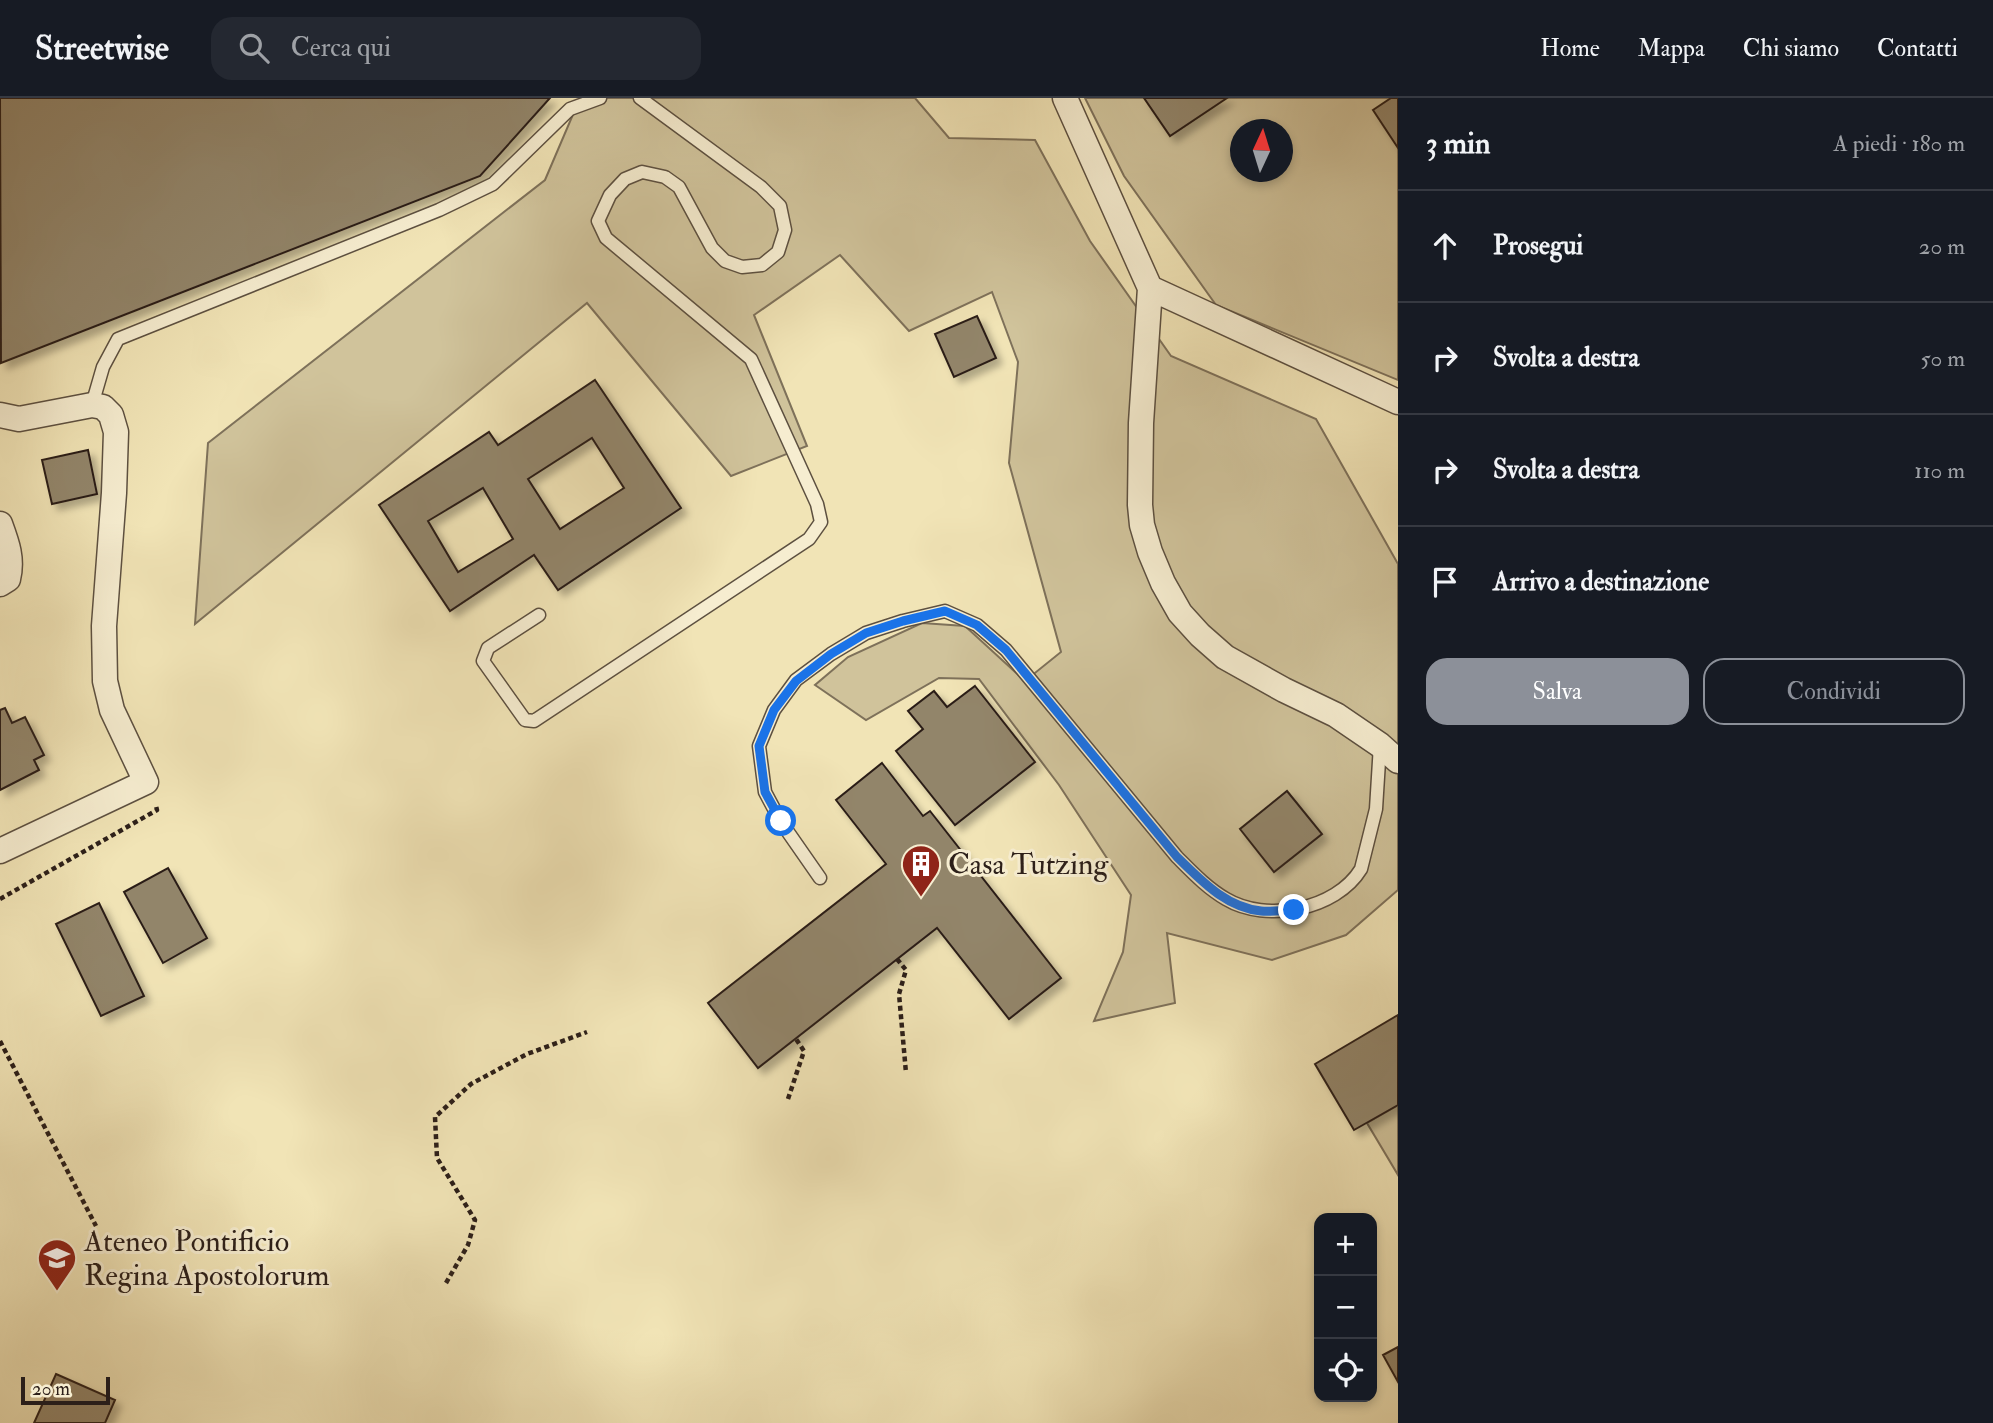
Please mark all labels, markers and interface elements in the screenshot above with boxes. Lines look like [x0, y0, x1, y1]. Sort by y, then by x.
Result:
search box [211, 17, 701, 80]
text: Streetwise [35, 28, 169, 69]
icon: search [235, 29, 273, 67]
text: Cerca qui [291, 32, 391, 64]
text: Home [1540, 33, 1600, 64]
text: Mappa [1638, 33, 1705, 64]
text: Chi siamo [1743, 33, 1839, 64]
text: Contatti [1877, 33, 1958, 64]
north arrow [1230, 119, 1293, 182]
text: 3 min [1426, 125, 1491, 162]
text: A piedi · 180 m [1833, 129, 1965, 158]
icon: ahead [1426, 227, 1464, 265]
text: Prosegui [1493, 230, 1583, 262]
text: 20 m [1919, 232, 1965, 261]
icon: right [1426, 339, 1464, 377]
text: Svolta a destra [1493, 342, 1639, 374]
text: 50 m [1921, 344, 1965, 373]
icon: right [1426, 451, 1464, 489]
text: Svolta a destra [1493, 454, 1639, 486]
text: 110 m [1914, 456, 1965, 485]
icon: arrive [1426, 563, 1464, 601]
text: Arrivo a destinazione [1493, 566, 1709, 598]
button: Salva [1426, 658, 1689, 725]
button: Condividi [1703, 658, 1965, 725]
route start [765, 805, 796, 836]
building icon: Casa Tutzing [900, 843, 942, 898]
place label: Casa Tutzing [948, 846, 1109, 883]
route end [1278, 894, 1309, 925]
map controls [1314, 1213, 1377, 1402]
button: + [1314, 1213, 1377, 1276]
place label: Ateneo Pontificio Regina Apostolorum [83, 1223, 330, 1294]
school or university icon: Ateneo Pontificio Regina Apostolorum [36, 1237, 78, 1292]
button: − [1314, 1276, 1377, 1339]
button: locate [1314, 1339, 1377, 1402]
scale bar [21, 1374, 110, 1406]
text: 20 m [32, 1377, 70, 1401]

